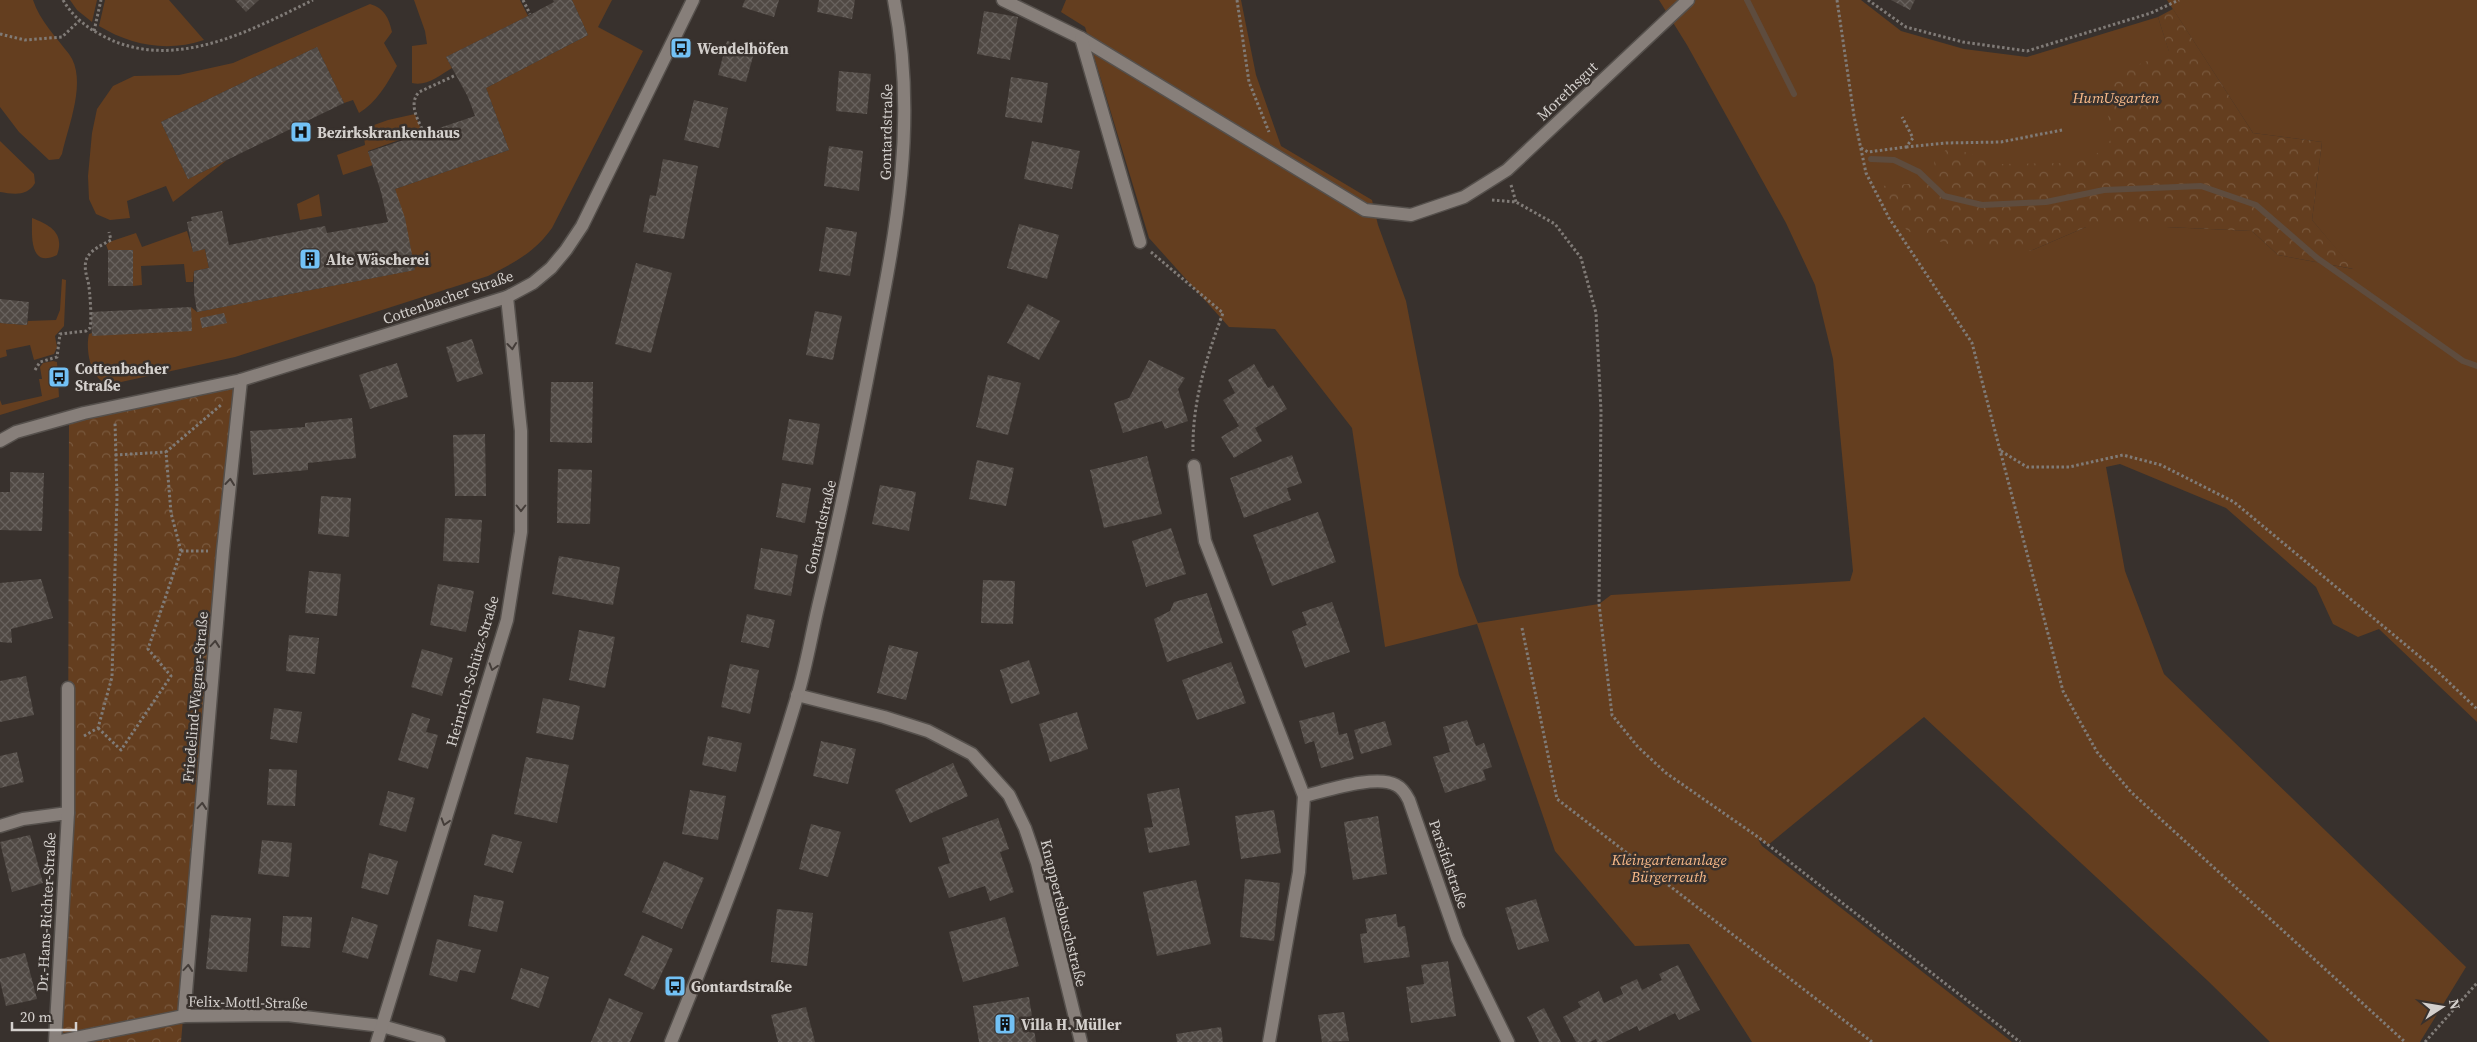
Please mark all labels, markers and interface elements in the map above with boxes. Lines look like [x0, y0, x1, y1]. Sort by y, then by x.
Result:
bus stop icon: Wendelhöfen [669, 36, 693, 60]
place label: Wendelhöfen [697, 38, 789, 59]
street label: Morethsgut [1532, 57, 1602, 125]
street label: Gontardstraße [875, 83, 897, 180]
park label: HumUsgarten [2071, 87, 2160, 108]
hospital icon: Bezirkskrankenhaus [289, 120, 313, 144]
place label: Bezirkskrankenhaus [317, 122, 460, 143]
building icon: Alte Wäscherei [298, 247, 322, 271]
place label: Alte Wäscherei [326, 249, 429, 270]
street label: Cottenbacher Straße [380, 265, 516, 329]
one-way arrow [506, 342, 517, 350]
place label: Cottenbacher Straße [75, 358, 169, 396]
bus stop icon: Cottenbacher Straße [47, 365, 71, 389]
street label: Gontardstraße [799, 477, 841, 576]
one-way arrow [224, 478, 235, 486]
one-way arrow [516, 504, 526, 512]
street label: Heinrich-Schütz-Straße [440, 593, 504, 749]
street label: Friedelind-Wagner-Straße [177, 610, 213, 783]
one-way arrow [209, 640, 220, 648]
one-way arrow [488, 663, 498, 671]
one-way arrow [196, 802, 207, 810]
street label: Parsifalstraße [1424, 817, 1474, 912]
one-way arrow [440, 818, 450, 826]
street label: Dr.-Hans-Richter-Straße [31, 831, 61, 992]
street label: Knappertsbuschstraße [1036, 837, 1093, 989]
park label: Kleingartenanlage Bürgerreuth [1610, 849, 1727, 887]
one-way arrow [183, 964, 194, 972]
bus stop icon: Gontardstraße [663, 974, 687, 998]
place label: Gontardstraße [691, 976, 792, 997]
north arrow [2417, 982, 2467, 1032]
street label: Felix-Mottl-Straße [188, 990, 308, 1014]
text: N [2444, 997, 2466, 1011]
scale bar [12, 1000, 76, 1032]
text: 20 m [20, 1006, 52, 1027]
building icon: Villa H. Müller [993, 1012, 1017, 1036]
place label: Villa H. Müller [1021, 1014, 1122, 1035]

